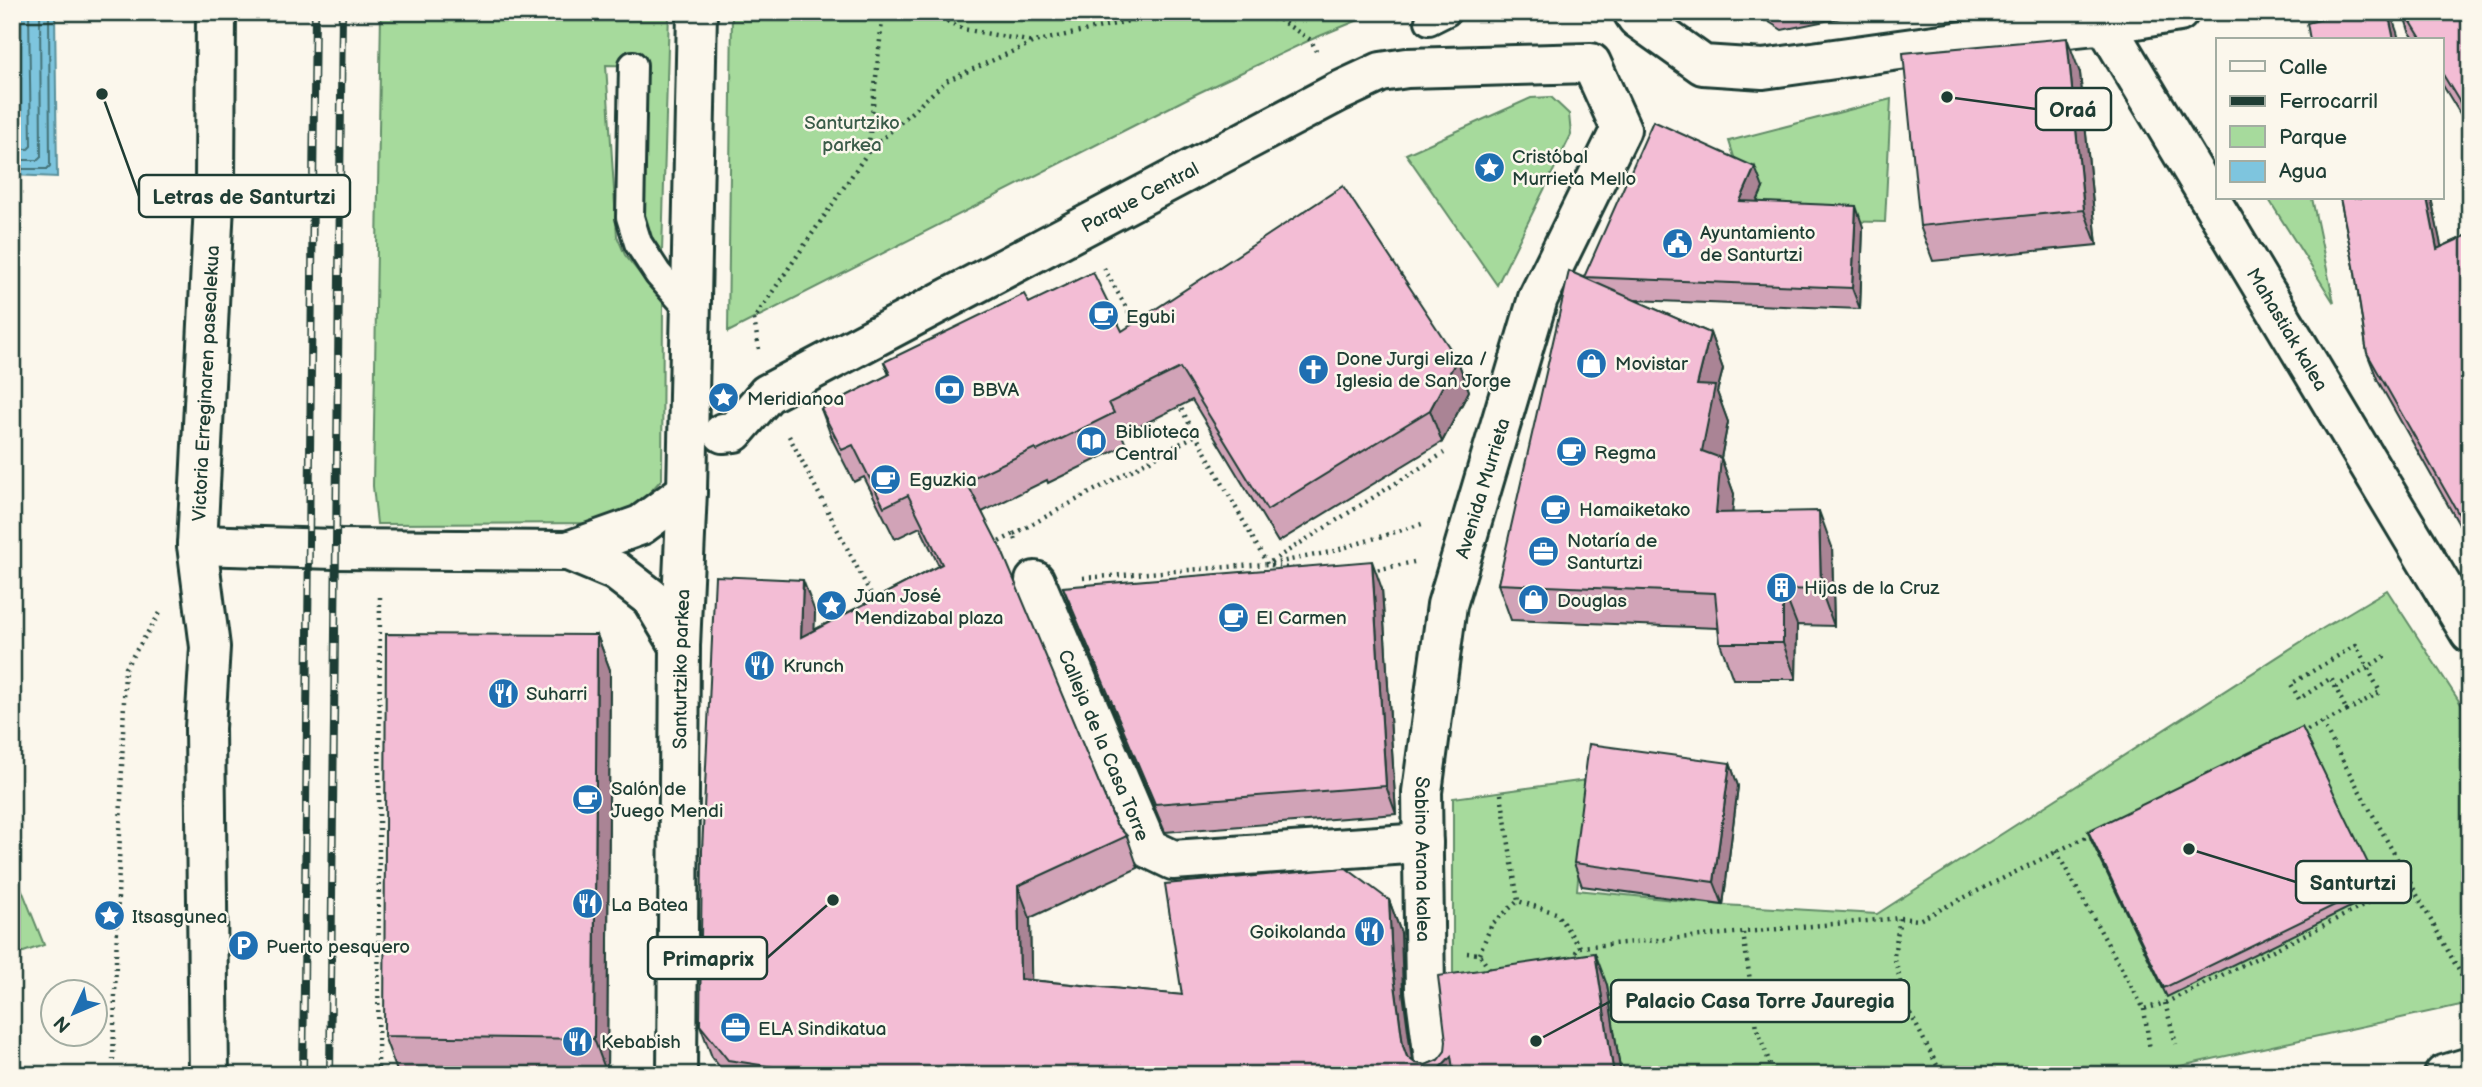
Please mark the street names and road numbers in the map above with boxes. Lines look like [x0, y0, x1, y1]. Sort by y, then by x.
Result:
street label: Parque Central [1078, 158, 1203, 239]
street label: Victoria Erreginaren pasealekua [188, 245, 225, 522]
street label: Mahastiak kalea [2241, 264, 2332, 395]
street label: Avenida Murrieta [1451, 415, 1516, 561]
street label: Santurtziko parkea [669, 588, 696, 749]
street label: Calleja de la Casa Torre [1052, 646, 1154, 845]
street label: Sabino Arana kalea [1409, 775, 1434, 942]

